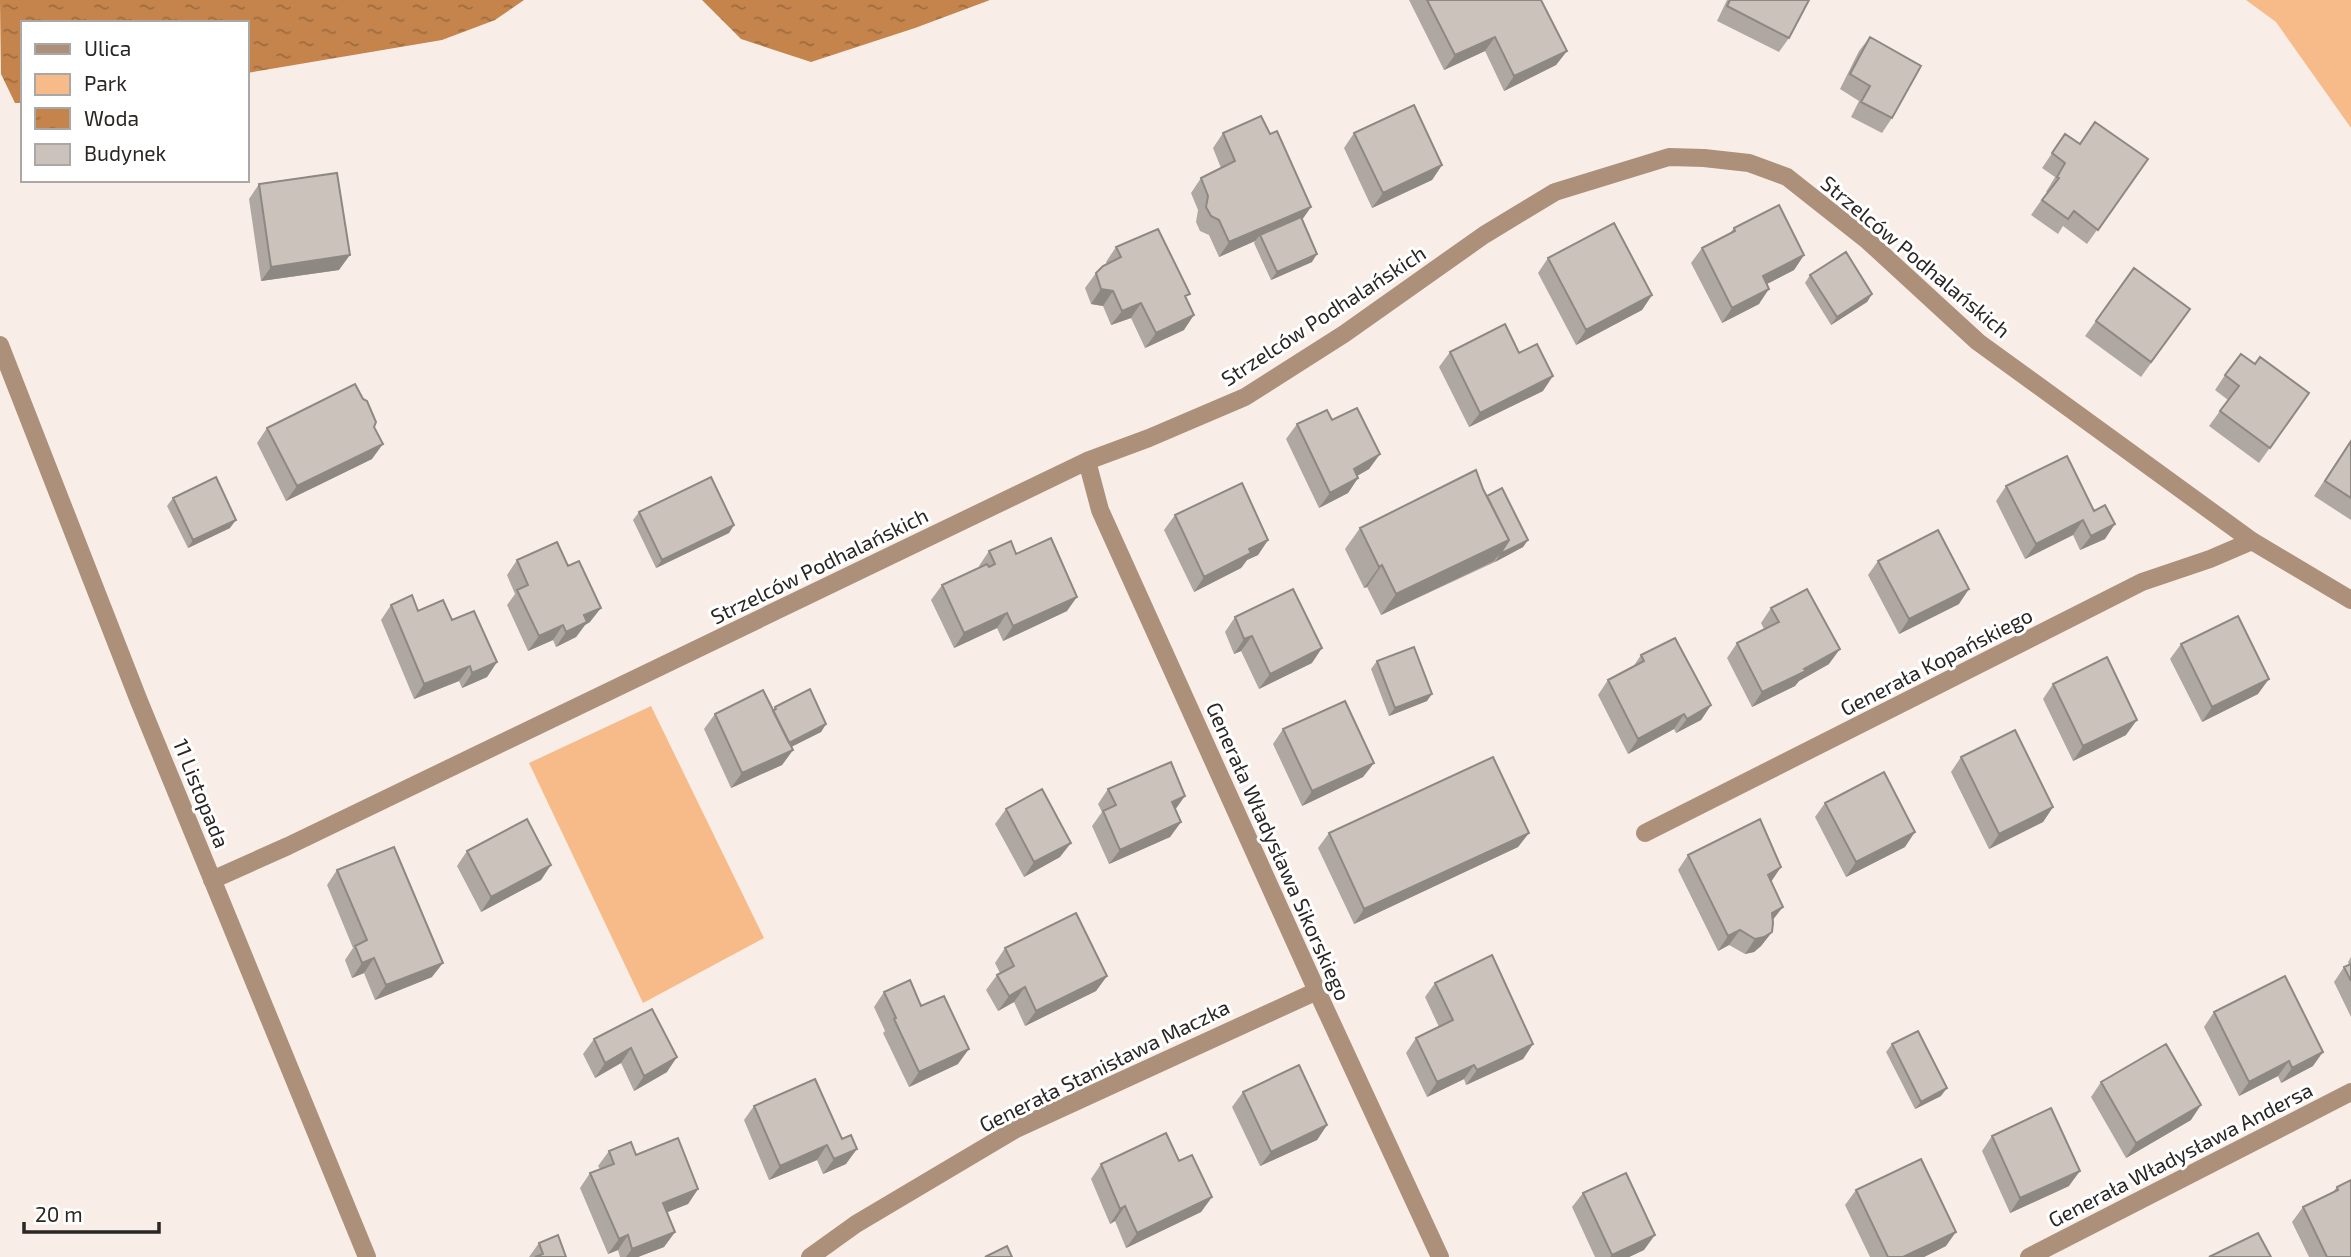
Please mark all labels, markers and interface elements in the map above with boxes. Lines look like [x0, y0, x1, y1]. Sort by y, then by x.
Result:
legend [21, 21, 248, 182]
text: Ulica [84, 35, 131, 60]
text: Park [84, 70, 127, 95]
text: Woda [84, 105, 139, 130]
text: Budynek [84, 140, 167, 165]
street label: Strzelców Podhalańskich [1817, 170, 2015, 342]
street label: Strzelców Podhalańskich [1216, 239, 1430, 391]
street label: Strzelców Podhalańskich [706, 501, 932, 629]
street label: Generała Kopańskiego [1836, 602, 2036, 720]
street label: Generała Władysława Sikorskiego [1202, 698, 1356, 1004]
street label: 11 Listopada [169, 735, 235, 851]
street label: Generała Stanisława Maczka [975, 993, 1233, 1137]
street label: Generała Władysława Andersa [2044, 1076, 2316, 1232]
scale bar [24, 1190, 159, 1234]
text: 20 m [35, 1201, 83, 1226]

